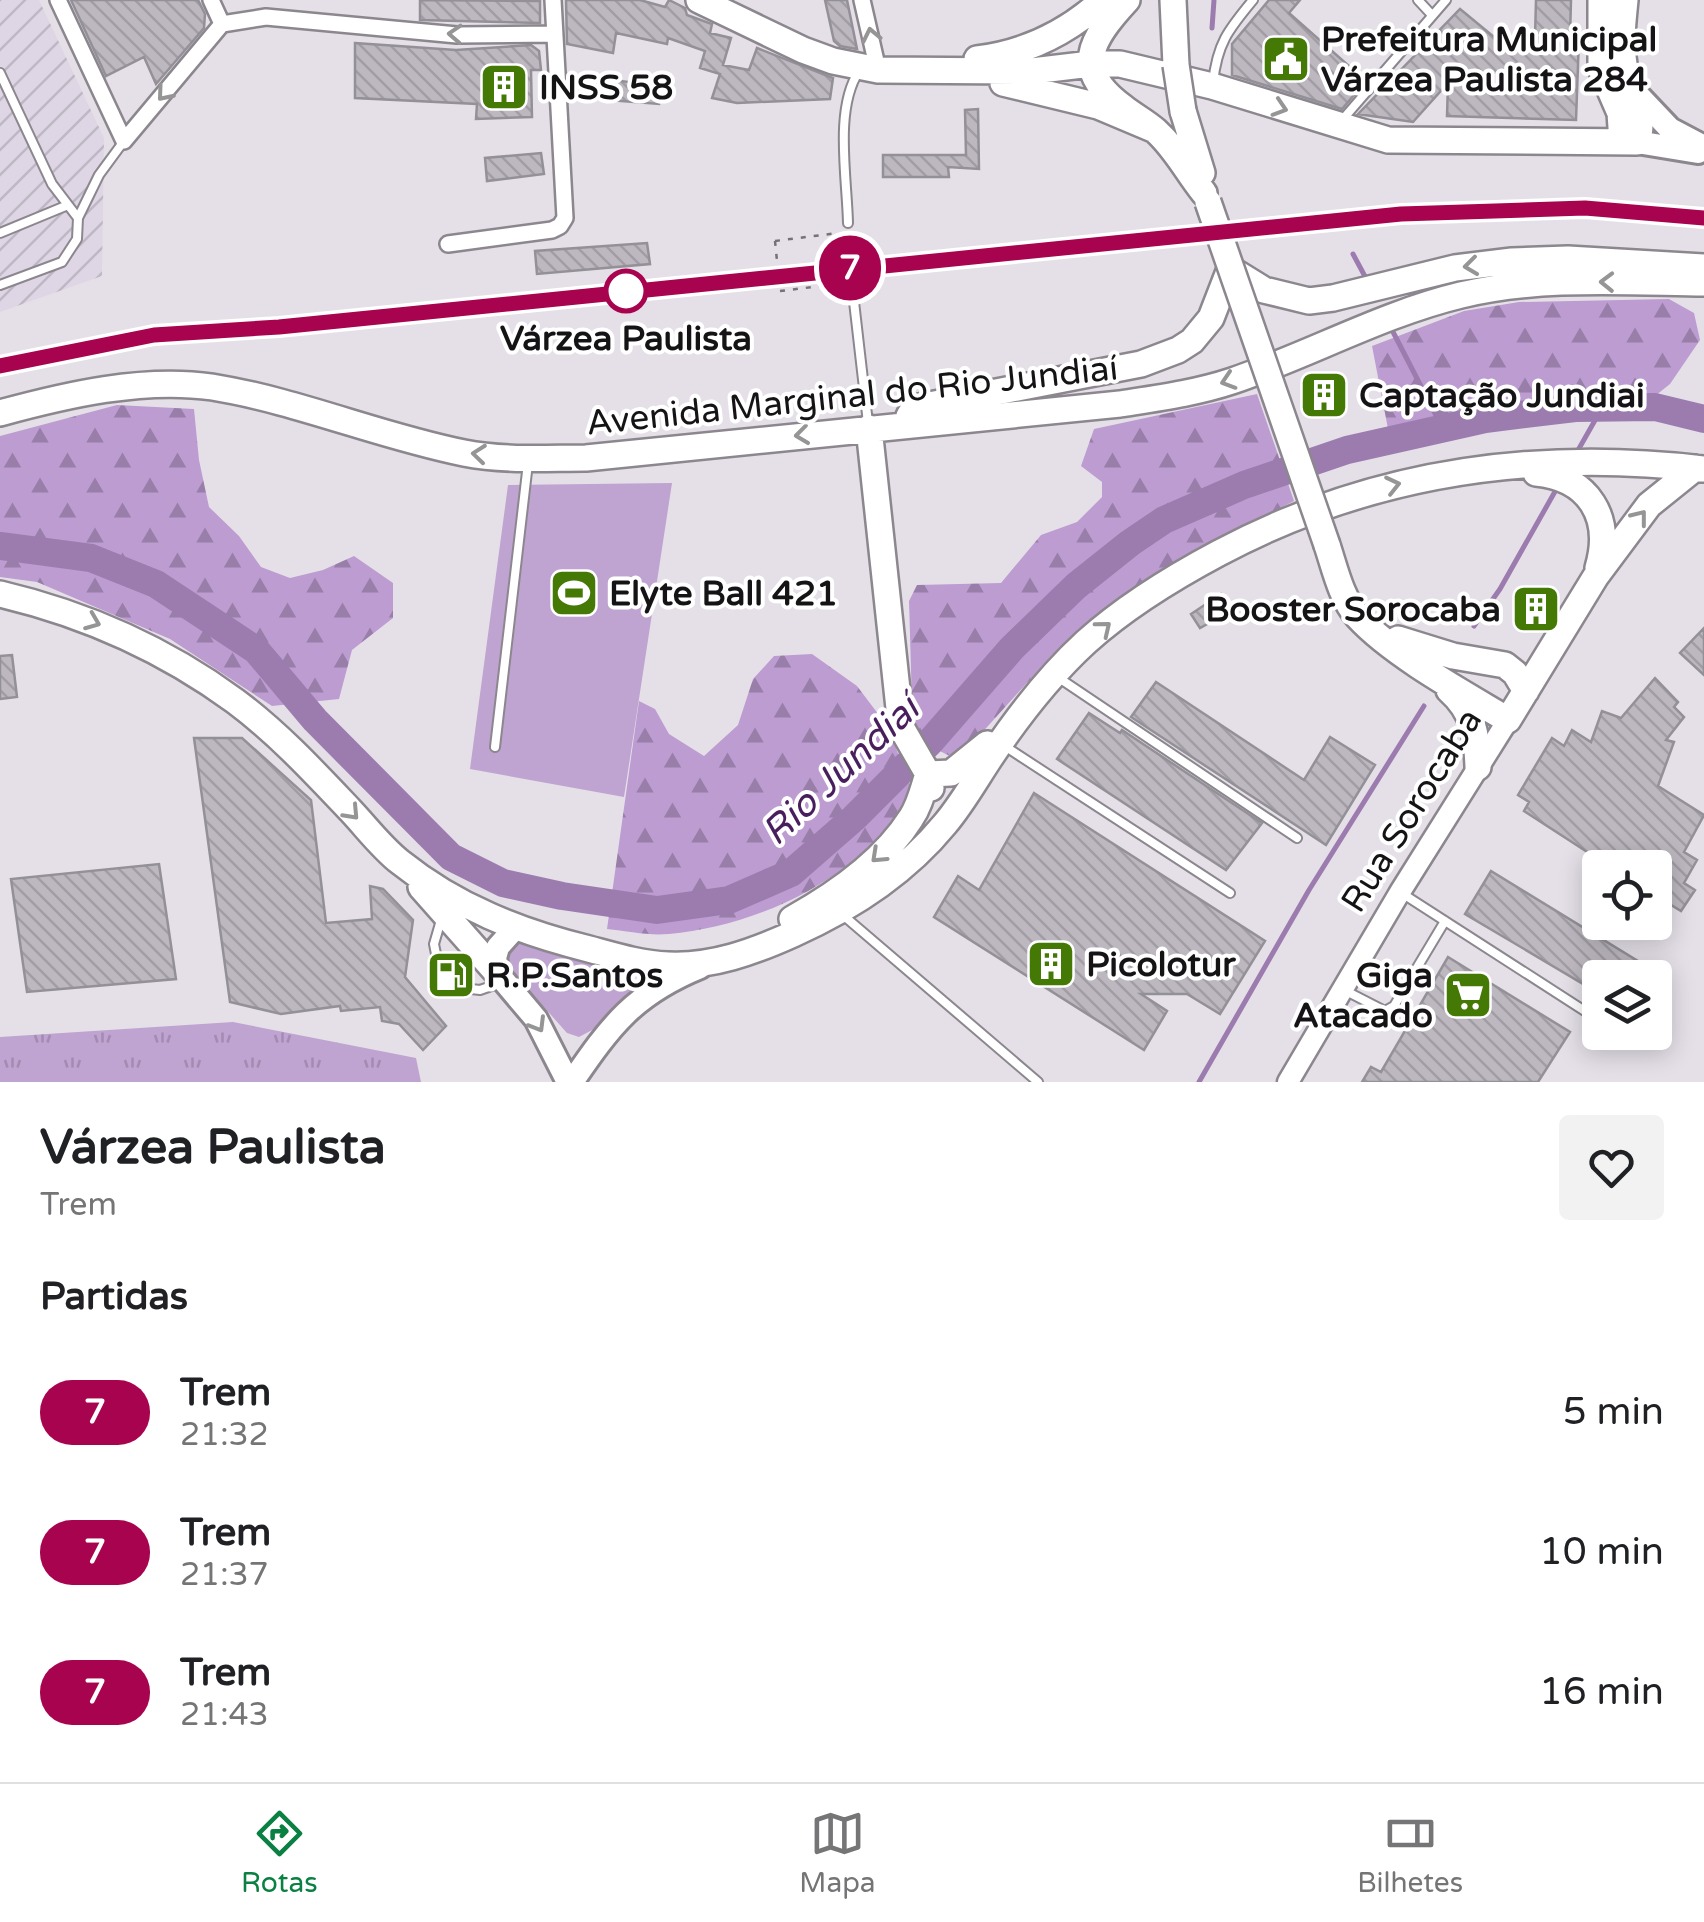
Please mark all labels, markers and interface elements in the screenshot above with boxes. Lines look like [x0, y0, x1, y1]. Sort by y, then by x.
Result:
place label: Prefeitura Municipal Várzea Paulista 284 [1321, 19, 1657, 101]
one-way arrow [447, 24, 463, 45]
one-way arrow [861, 27, 882, 44]
public building icon: Prefeitura Municipal Várzea Paulista 284 [1260, 33, 1312, 85]
building icon: INSS 58 [478, 61, 530, 113]
place label: INSS 58 [539, 67, 673, 109]
one-way arrow [158, 82, 176, 100]
one-way arrow [1270, 97, 1287, 117]
line badge: 7 [818, 236, 882, 300]
text: 7 [839, 247, 861, 289]
one-way arrow [1463, 255, 1479, 276]
marker: Várzea Paulista [605, 270, 647, 312]
one-way arrow [1598, 271, 1614, 292]
place label: Várzea Paulista [500, 318, 752, 360]
street label: Avenida Marginal do Rio Jundiaí [584, 347, 1120, 445]
one-way arrow [1220, 369, 1237, 390]
building icon: Captação Jundiai [1298, 369, 1350, 421]
place label: Captação Jundiai [1359, 375, 1645, 417]
one-way arrow [794, 424, 810, 445]
one-way arrow [470, 444, 486, 465]
one-way arrow [1384, 476, 1401, 497]
one-way arrow [1629, 510, 1646, 528]
sports icon: Elyte Ball 421 [548, 567, 600, 619]
place label: Elyte Ball 421 [609, 573, 838, 615]
building icon: Booster Sorocaba [1510, 583, 1562, 635]
place label: Booster Sorocaba [1205, 589, 1501, 631]
one-way arrow [83, 610, 101, 630]
one-way arrow [1093, 622, 1111, 640]
water label: Rio Jundiaí [753, 682, 933, 855]
street label: Rua Sorocaba [1333, 701, 1491, 920]
one-way arrow [340, 801, 358, 819]
one-way arrow [871, 844, 890, 862]
map controls [1582, 850, 1672, 1050]
button: locate [1582, 850, 1672, 940]
building icon: Picolotur [1025, 938, 1077, 990]
place label: Picolotur [1086, 944, 1236, 986]
fuel station icon: R.P.Santos [425, 949, 477, 1001]
place label: R.P.Santos [486, 955, 663, 997]
place label: Giga Atacado [1293, 955, 1433, 1037]
button: layers [1582, 960, 1672, 1050]
supermarket icon: Giga Atacado [1442, 969, 1494, 1021]
one-way arrow [526, 1014, 545, 1032]
button: heart [1559, 1115, 1664, 1220]
text: Várzea Paulista [40, 1119, 386, 1177]
text: Trem [40, 1186, 117, 1224]
text: Partidas [40, 1274, 188, 1320]
text: Trem [180, 1370, 271, 1416]
text: 5 min [1563, 1389, 1664, 1435]
text: 7 [84, 1391, 106, 1433]
text: 21:32 [180, 1416, 269, 1454]
text: Trem [180, 1510, 271, 1556]
text: 10 min [1539, 1529, 1664, 1575]
text: 7 [84, 1531, 106, 1573]
text: 21:37 [180, 1556, 269, 1594]
text: Trem [180, 1650, 271, 1696]
text: 16 min [1539, 1669, 1664, 1715]
text: 7 [84, 1671, 106, 1713]
text: 21:43 [180, 1696, 269, 1734]
tab: Rotas [241, 1806, 318, 1900]
tab: Mapa [799, 1806, 876, 1900]
tab: Bilhetes [1357, 1806, 1463, 1900]

